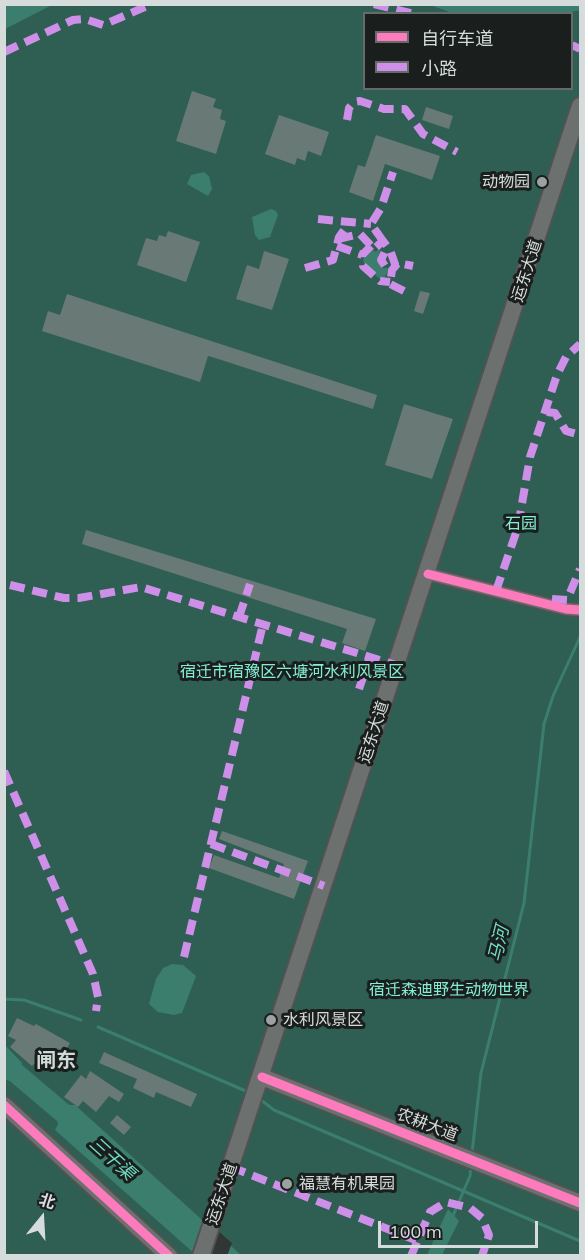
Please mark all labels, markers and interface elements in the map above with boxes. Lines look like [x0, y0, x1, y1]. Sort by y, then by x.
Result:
legend [363, 12, 573, 90]
text: 自行车道 [421, 27, 493, 50]
text: 小路 [421, 57, 457, 80]
place label: 动物园 [482, 172, 530, 192]
marker: 动物园 [535, 175, 549, 189]
street label: 运东大道 [508, 238, 546, 304]
park label: 石园 [505, 514, 537, 534]
park label: 宿迁市宿豫区六塘河水利风景区 [180, 662, 404, 682]
street label: 运东大道 [355, 699, 393, 765]
water label: 马河 [484, 924, 514, 964]
park label: 宿迁森迪野生动物世界 [369, 980, 529, 1000]
place label: 水利风景区 [283, 1010, 363, 1030]
marker: 水利风景区 [264, 1013, 278, 1027]
district label: 闸东 [36, 1049, 76, 1073]
street label: 农耕大道 [394, 1105, 460, 1145]
water label: 三干渠 [85, 1133, 139, 1185]
street label: 运东大道 [203, 1161, 241, 1227]
place label: 福慧有机果园 [299, 1174, 395, 1194]
marker: 福慧有机果园 [280, 1177, 294, 1191]
north arrow [12, 1188, 72, 1248]
text: 北 [37, 1189, 58, 1213]
scale bar [381, 1209, 542, 1247]
text: 100 m [389, 1220, 442, 1243]

